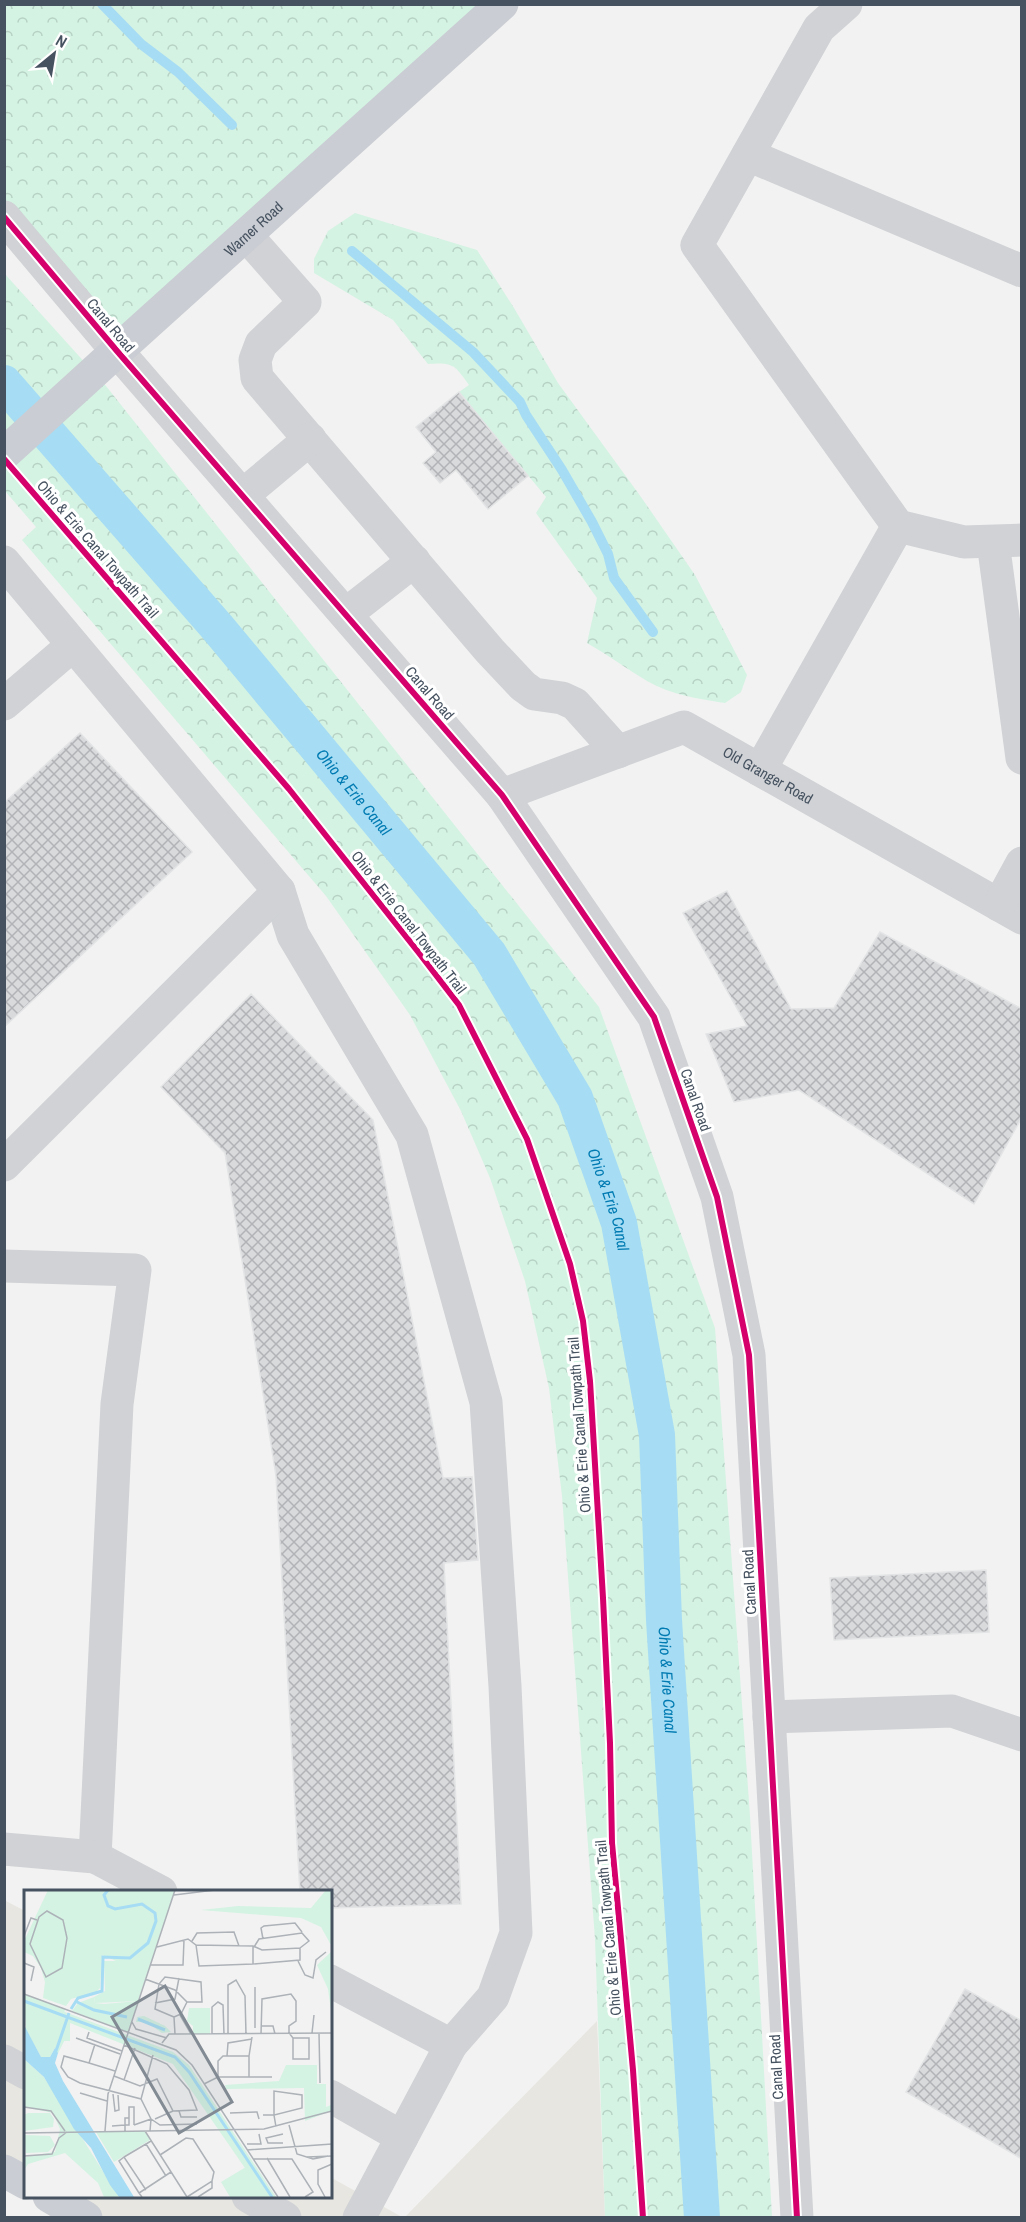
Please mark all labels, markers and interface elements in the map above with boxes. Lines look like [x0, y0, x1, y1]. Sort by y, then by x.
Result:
north arrow [24, 24, 84, 84]
text: N [52, 29, 71, 53]
street label: Warner Road [219, 196, 287, 261]
street label: Canal Road [82, 293, 140, 357]
street label: Ohio & Erie Canal Towpath Trail [32, 476, 164, 622]
street label: Canal Road [401, 662, 459, 724]
street label: Old Granger Road [719, 741, 817, 808]
water label: Ohio & Erie Canal [311, 744, 397, 840]
street label: Ohio & Erie Canal Towpath Trail [346, 846, 472, 998]
street label: Canal Road [675, 1066, 717, 1134]
water label: Ohio & Erie Canal [582, 1145, 635, 1253]
street label: Ohio & Erie Canal Towpath Trail [562, 1336, 596, 1514]
street label: Canal Road [737, 1549, 761, 1615]
water label: Ohio & Erie Canal [653, 1626, 682, 1735]
street label: Ohio & Erie Canal Towpath Trail [590, 1839, 626, 2017]
inset map [24, 1890, 332, 2198]
street label: Canal Road [764, 2034, 788, 2100]

